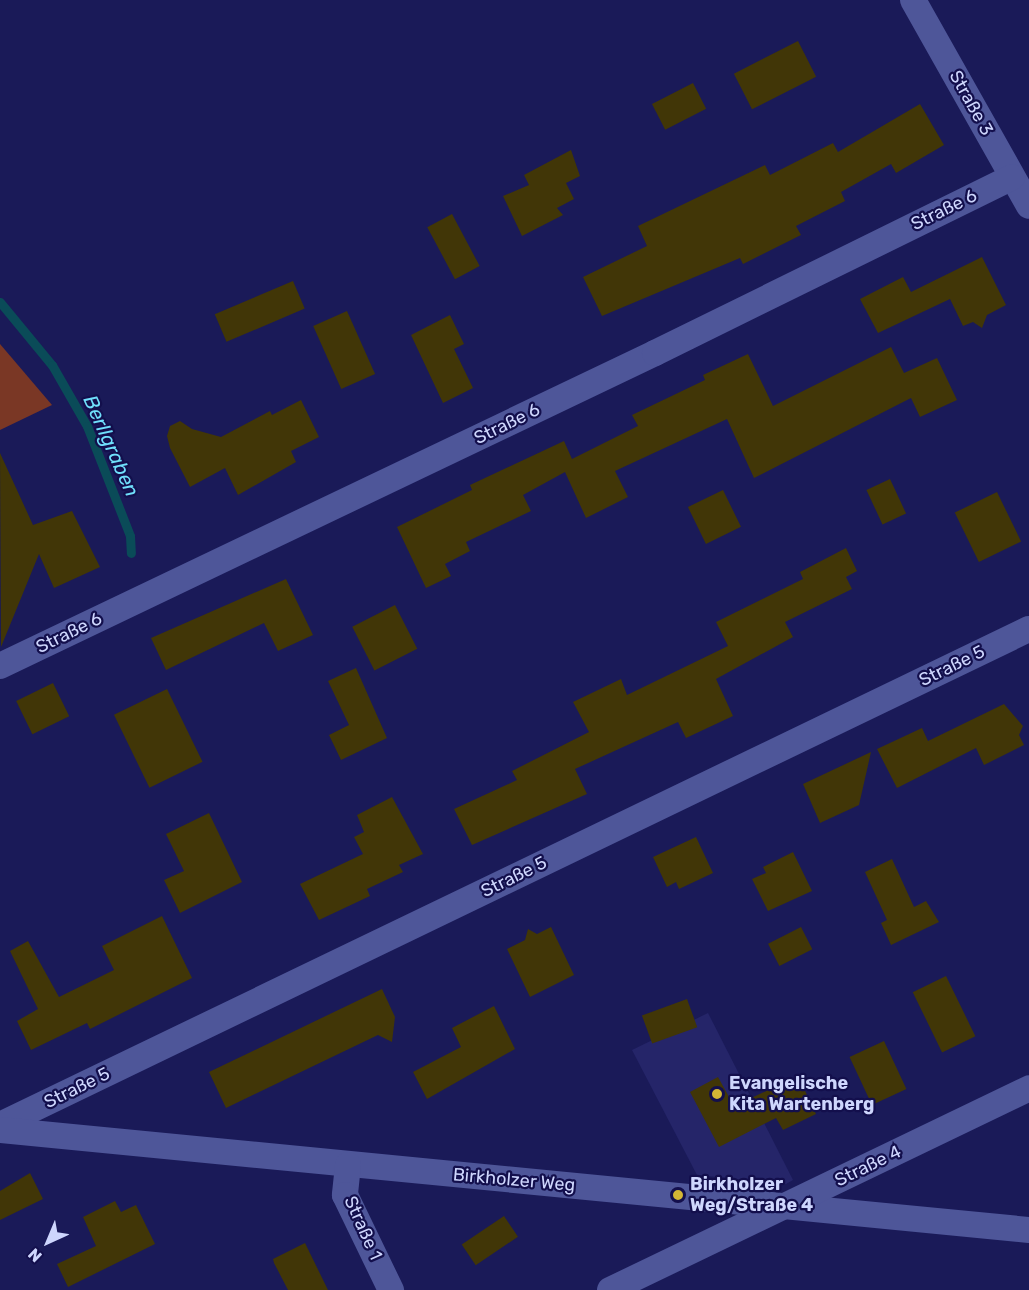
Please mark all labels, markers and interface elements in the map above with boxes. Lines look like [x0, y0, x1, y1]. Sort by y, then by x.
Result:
street label: Straße 3 [944, 67, 998, 139]
street label: Straße 6 [907, 185, 981, 235]
water label: Berllgraben [78, 392, 144, 500]
street label: Straße 6 [470, 399, 544, 449]
street label: Straße 6 [32, 608, 106, 658]
street label: Straße 5 [916, 641, 988, 691]
street label: Straße 5 [478, 852, 550, 902]
street label: Straße 5 [41, 1063, 113, 1113]
place label: Evangelische Kita Wartenberg [729, 1073, 875, 1116]
marker: Evangelische Kita Wartenberg [710, 1087, 724, 1101]
street label: Straße 4 [831, 1141, 905, 1191]
street label: Birkholzer Weg [452, 1164, 576, 1196]
place label: Birkholzer Weg/Straße 4 [690, 1174, 813, 1216]
marker: Birkholzer Weg/Straße 4 [671, 1188, 685, 1202]
street label: Straße 1 [339, 1193, 387, 1263]
north arrow [18, 1212, 78, 1272]
text: N [24, 1244, 46, 1266]

